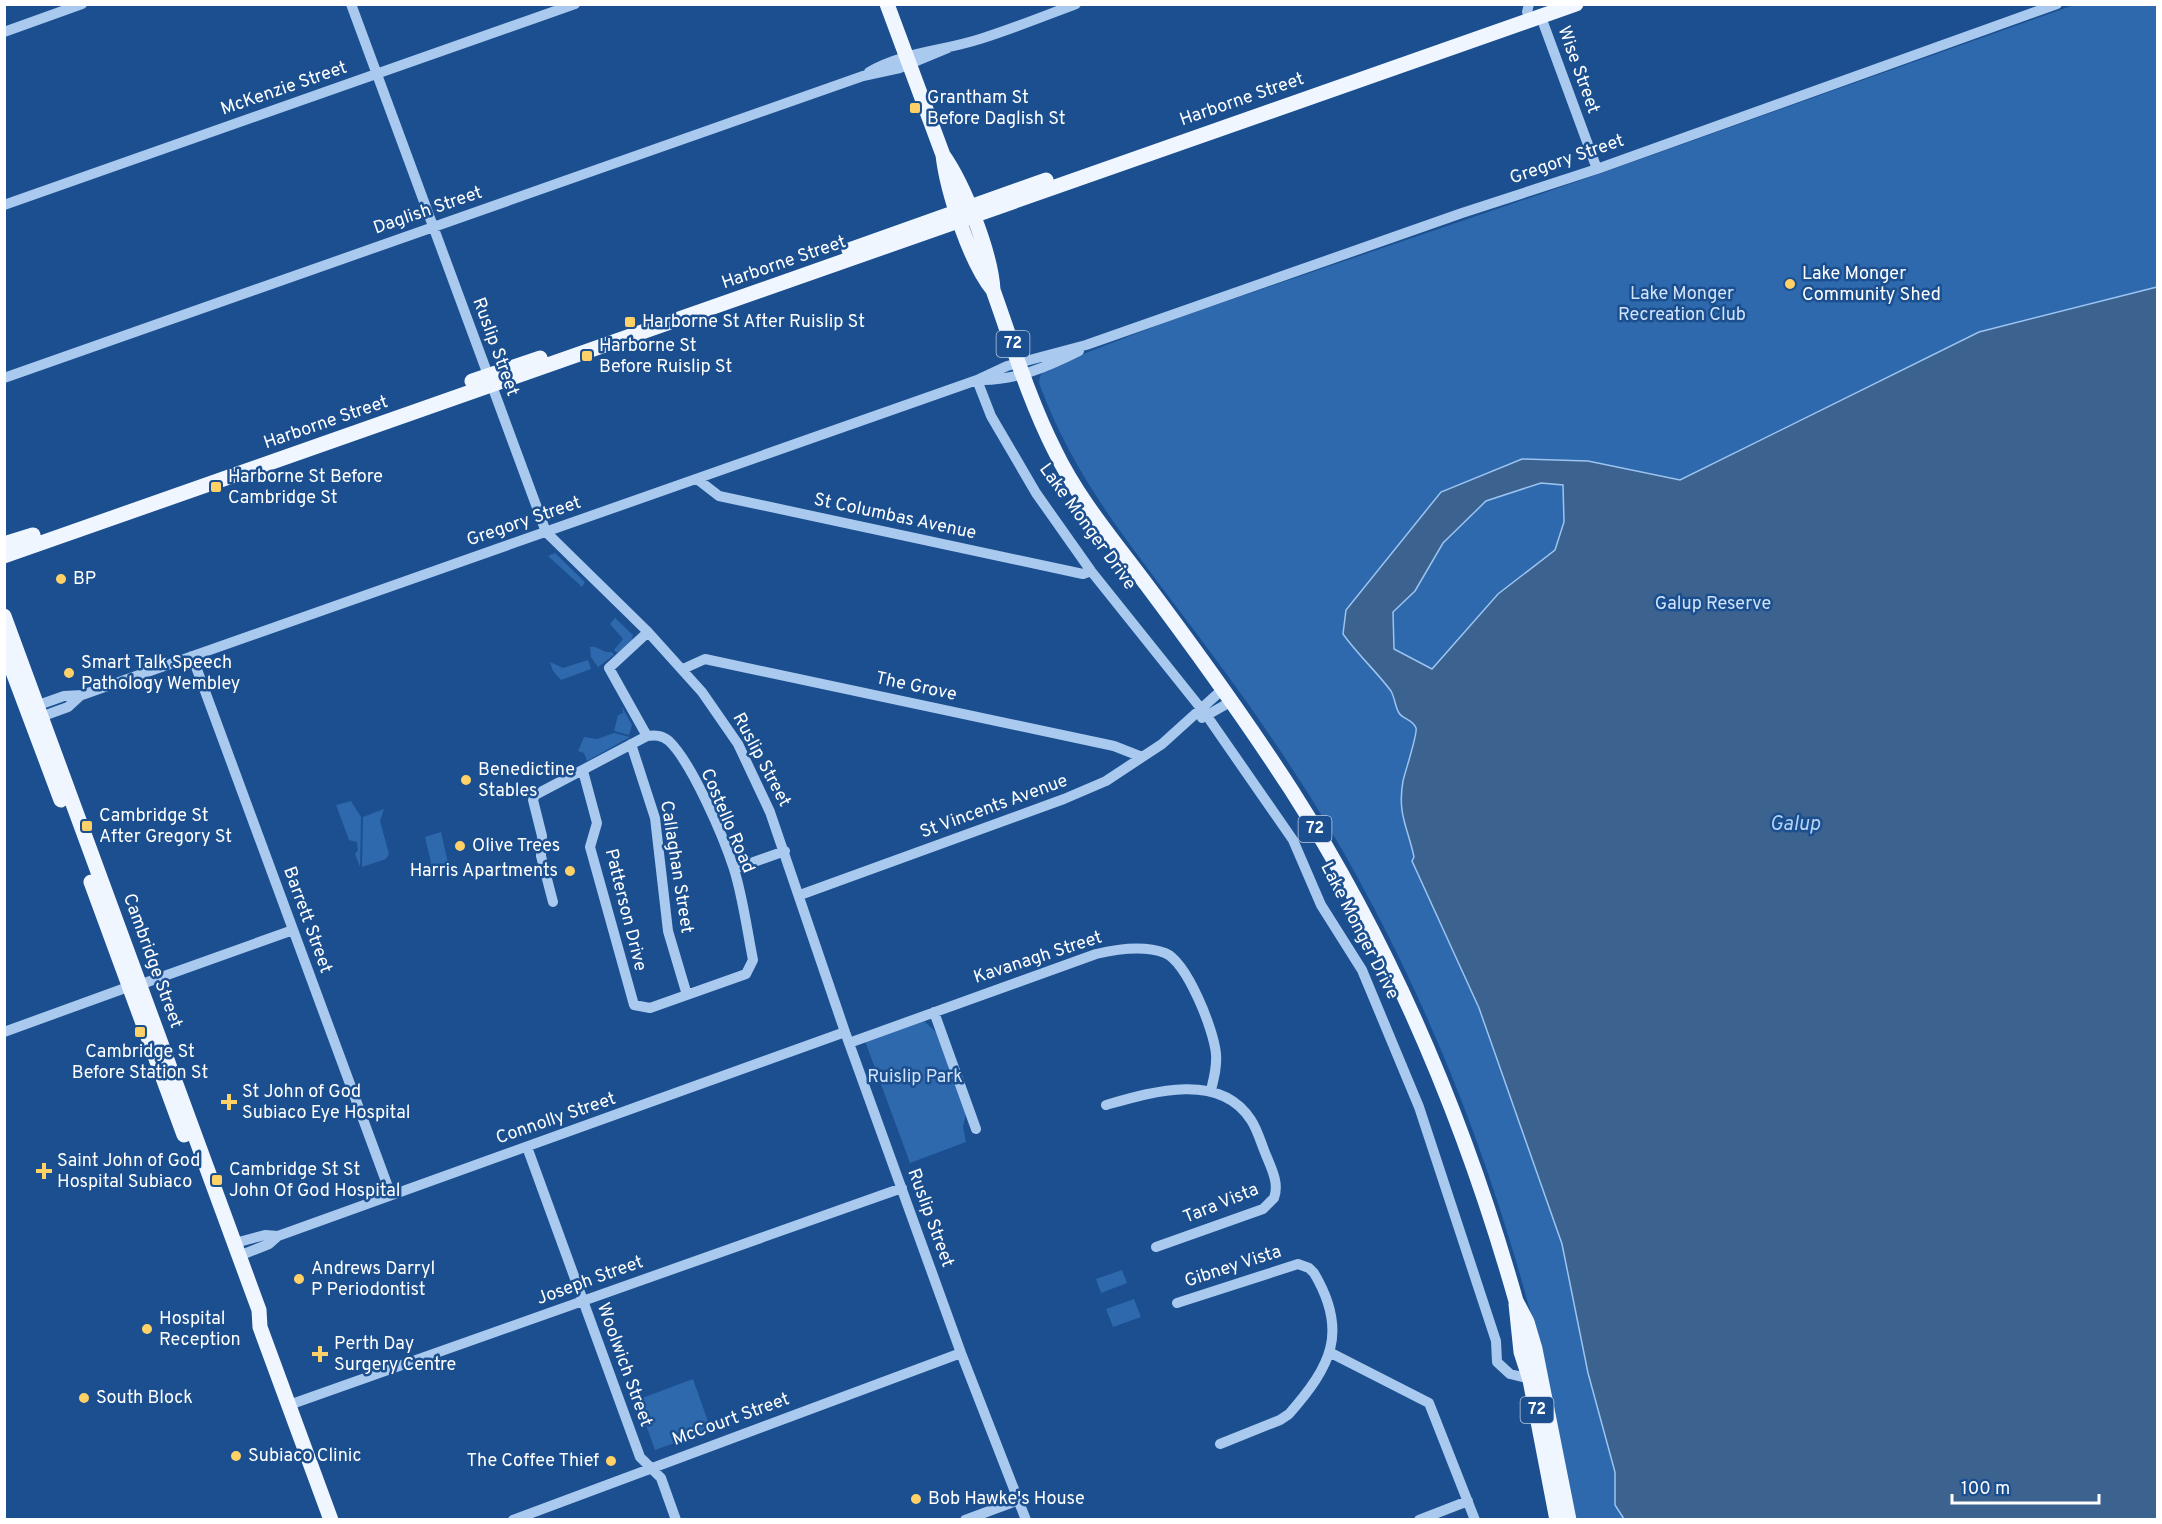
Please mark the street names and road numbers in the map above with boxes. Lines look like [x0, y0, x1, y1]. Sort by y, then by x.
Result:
street label: Wise Street [1552, 23, 1604, 117]
street label: McKenzie Street [218, 57, 350, 121]
street label: Harborne Street [1177, 68, 1307, 132]
street label: Gregory Street [1507, 130, 1627, 190]
street label: Daglish Street [371, 182, 485, 240]
street label: Harborne Street [719, 231, 849, 295]
street label: Ruslip Street [466, 294, 524, 400]
road number: 72 [996, 331, 1030, 357]
street label: Harborne Street [261, 391, 391, 455]
street label: Lake Monger Drive [1033, 459, 1141, 595]
street label: St Columbas Avenue [812, 489, 978, 545]
street label: Gregory Street [464, 492, 584, 552]
street label: The Grove [873, 667, 959, 707]
street label: Ruslip Street [727, 709, 795, 811]
street label: Costello Road [695, 765, 759, 877]
street label: St Vincents Avenue [917, 770, 1071, 844]
street label: Callaghan Street [654, 799, 698, 935]
road number: 72 [1298, 816, 1332, 842]
street label: Patterson Drive [599, 846, 651, 974]
street label: Lake Monger Drive [1314, 858, 1404, 1004]
street label: Barrett Street [277, 864, 337, 976]
street label: Cambridge Street [117, 890, 187, 1032]
street label: Kavanagh Street [971, 926, 1105, 990]
street label: Connolly Street [493, 1088, 619, 1150]
street label: Ruslip Street [901, 1165, 959, 1271]
street label: Tara Vista [1180, 1178, 1262, 1230]
street label: Gibney Vista [1182, 1241, 1284, 1293]
street label: Joseph Street [533, 1251, 647, 1311]
street label: Woolwich Street [591, 1300, 657, 1430]
street label: McCourt Street [669, 1388, 793, 1452]
road number: 72 [1520, 1397, 1554, 1423]

